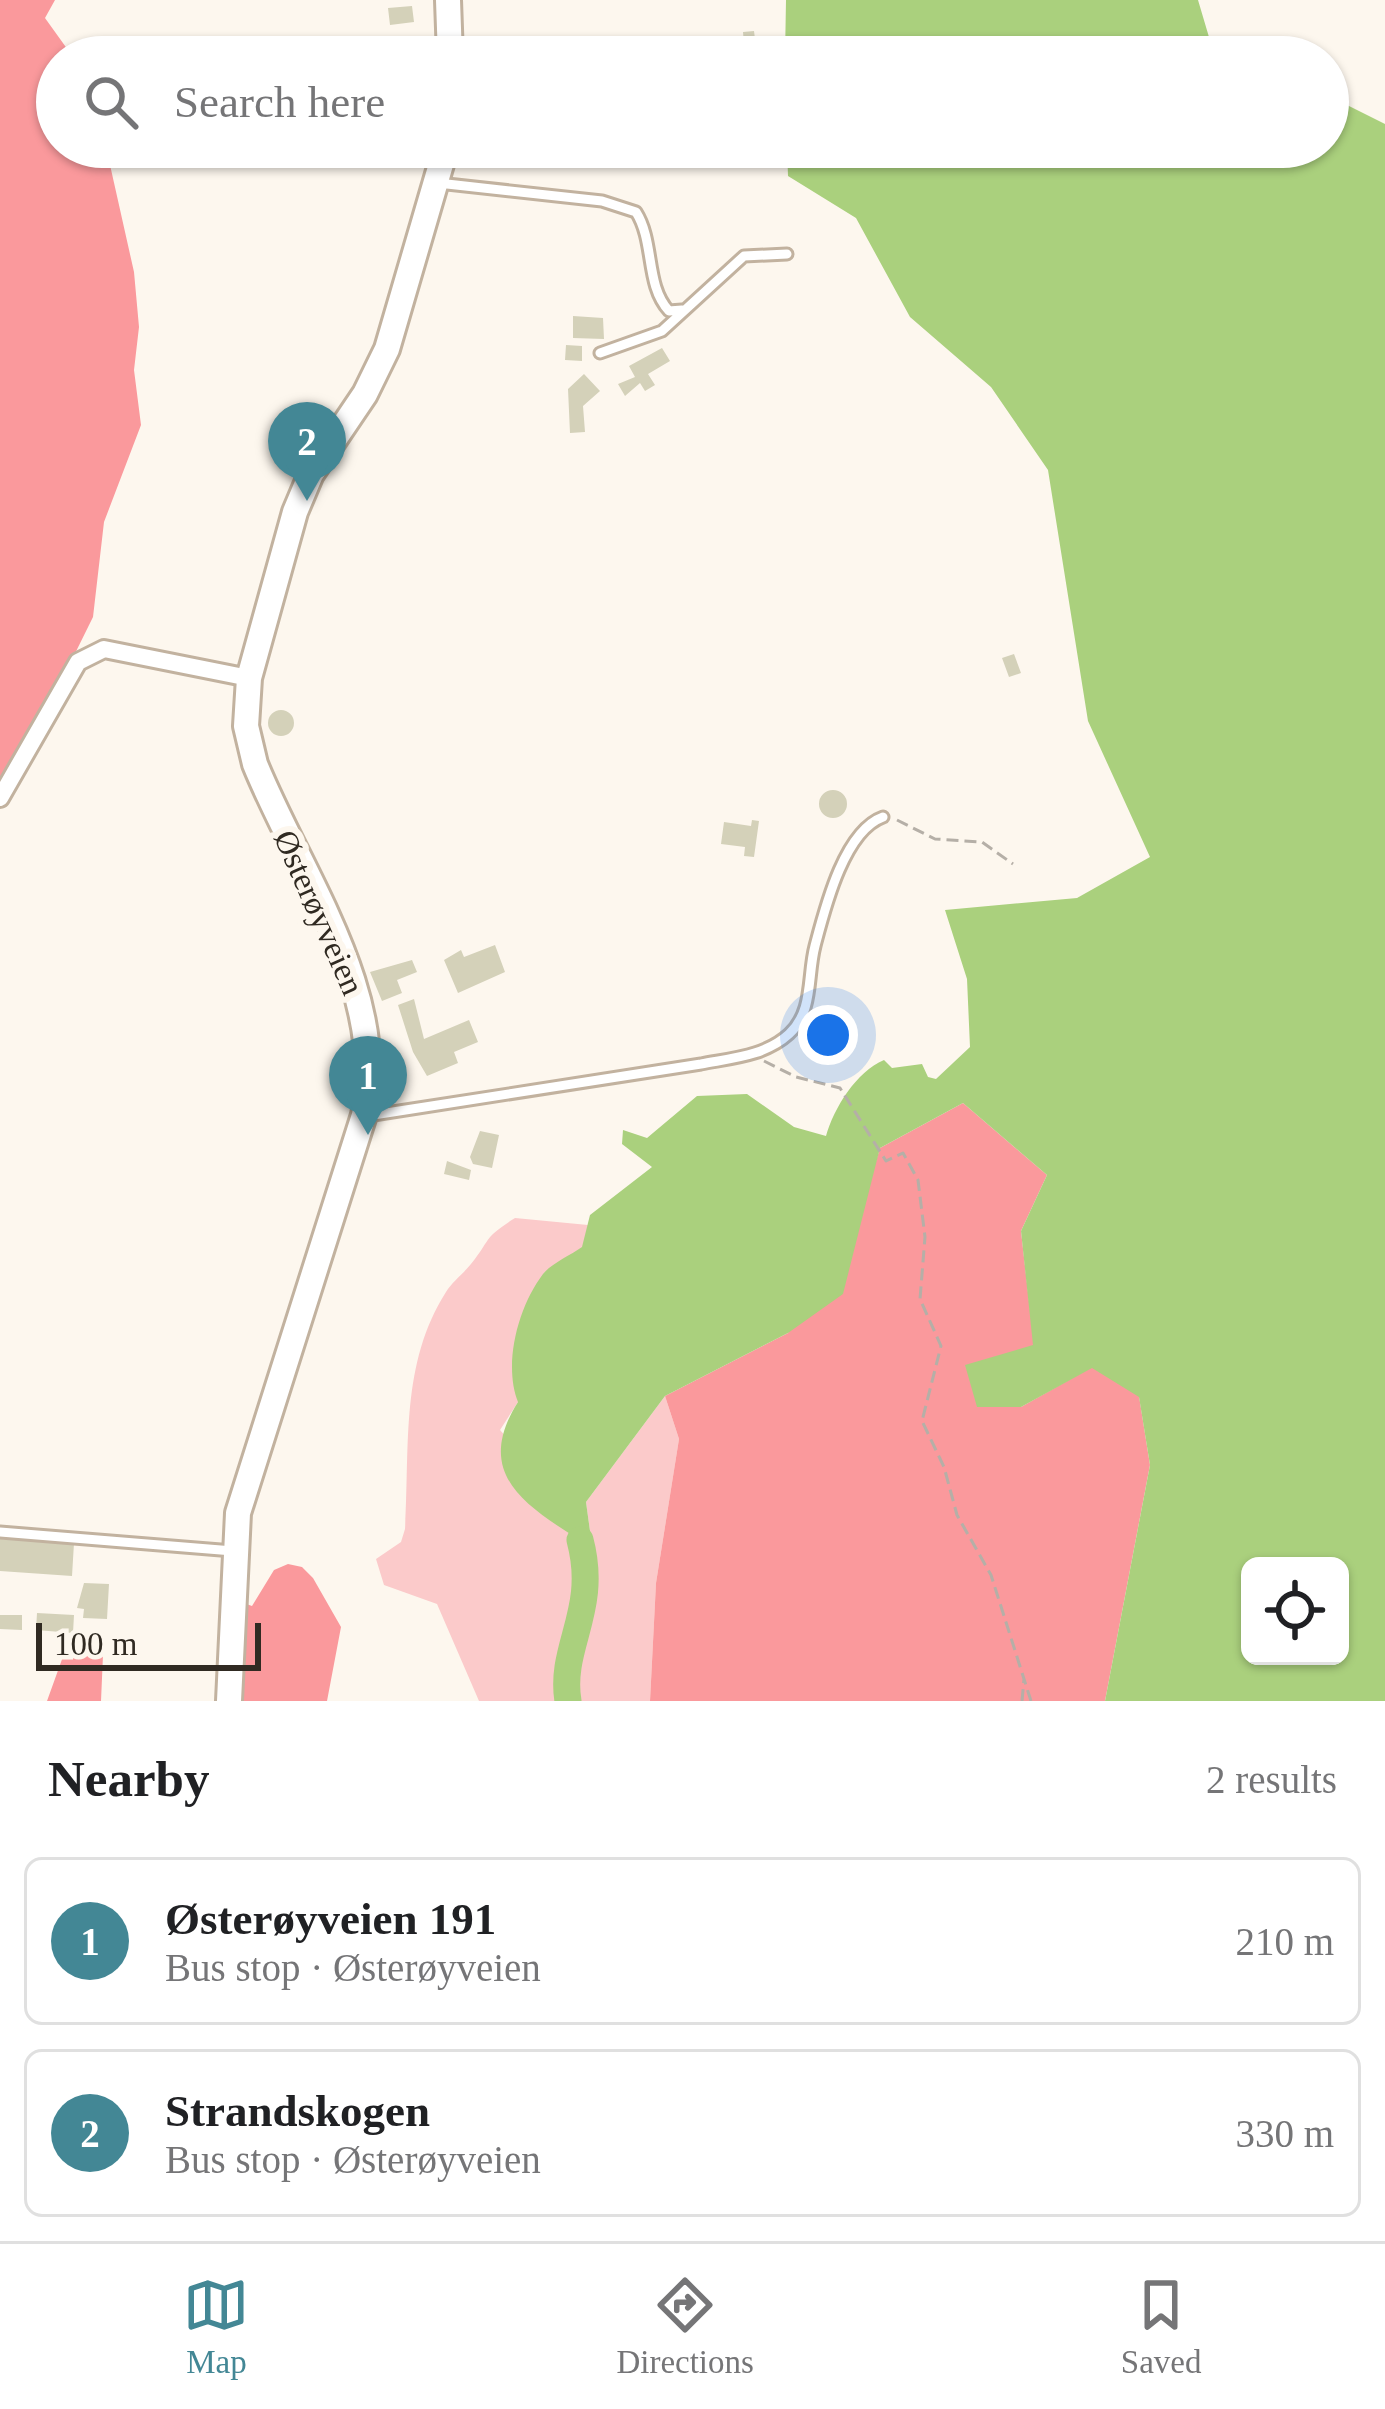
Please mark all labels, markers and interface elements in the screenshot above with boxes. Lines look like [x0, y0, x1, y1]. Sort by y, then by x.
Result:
search box [36, 36, 1349, 168]
icon: search [78, 69, 144, 135]
text: Search here [174, 77, 385, 127]
pin: 2 [268, 402, 346, 501]
street label: Østerøyveien [267, 825, 371, 1000]
your location [798, 1005, 858, 1065]
pin: 1 [329, 1036, 407, 1135]
map controls [1241, 1557, 1349, 1665]
button: locate [1241, 1557, 1349, 1665]
scale bar [36, 1617, 261, 1670]
text: 100 m [54, 1626, 137, 1662]
text: Nearby [48, 1751, 209, 1807]
text: 2 results [1206, 1758, 1337, 1801]
text: Østerøyveien 191 [165, 1894, 496, 1944]
text: 1 [80, 1920, 100, 1963]
text: 210 m [1235, 1920, 1334, 1963]
text: Bus stop · Østerøyveien [165, 1946, 541, 1989]
text: Strandskogen [165, 2086, 430, 2136]
text: 2 [80, 2112, 100, 2155]
text: 330 m [1235, 2112, 1334, 2155]
text: Bus stop · Østerøyveien [165, 2138, 541, 2181]
tab: Map [183, 2272, 249, 2381]
tab: Directions [616, 2272, 754, 2381]
tab: Saved [1121, 2272, 1202, 2381]

